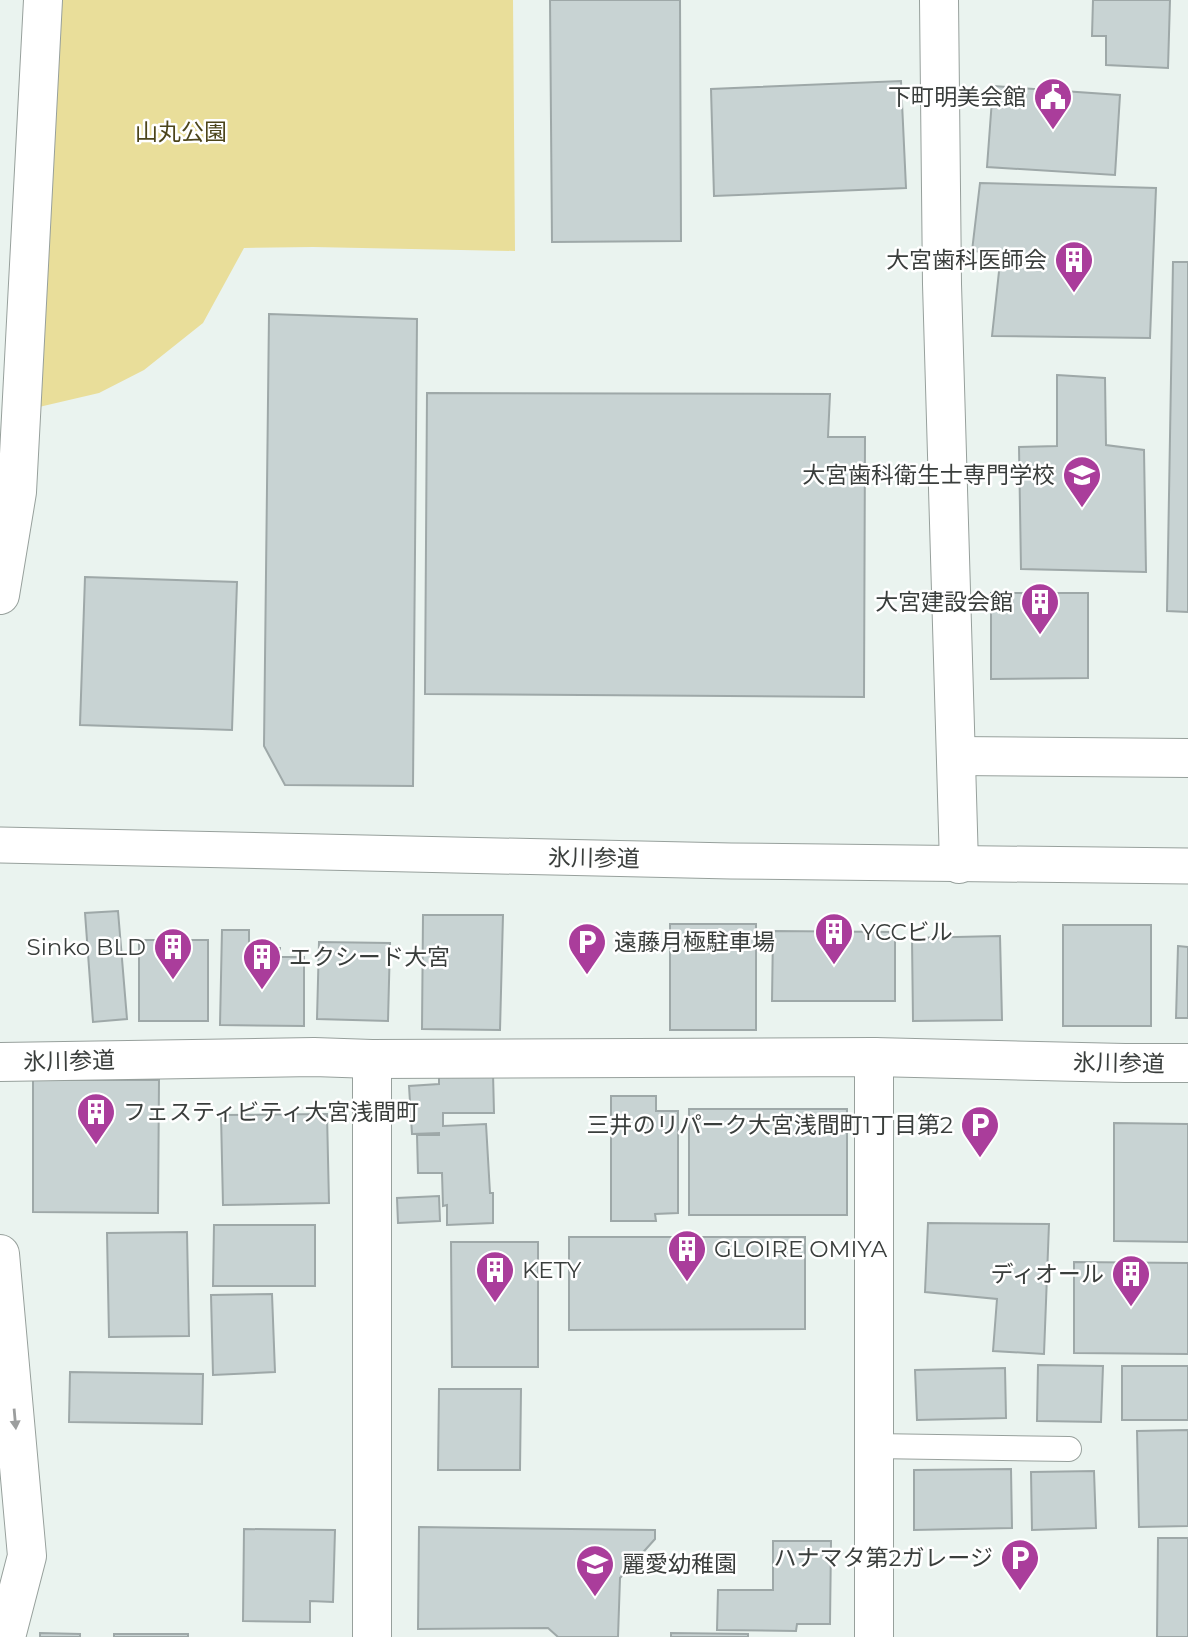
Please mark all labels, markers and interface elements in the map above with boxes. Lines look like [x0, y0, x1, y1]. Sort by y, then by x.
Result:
public building icon: 下町明美会館 [1032, 76, 1074, 131]
place label: 下町明美会館 [888, 83, 1026, 111]
park label: 山丸公園 [135, 118, 227, 146]
building icon: 大宮歯科医師会 [1053, 239, 1095, 294]
place label: 大宮歯科医師会 [886, 246, 1047, 274]
school or university icon: 大宮歯科衛生士専門学校 [1061, 454, 1103, 509]
place label: 大宮歯科衛生士専門学校 [802, 461, 1055, 489]
building icon: 大宮建設会館 [1019, 581, 1061, 636]
place label: 大宮建設会館 [875, 588, 1013, 616]
street label: 氷川参道 [548, 843, 640, 873]
building icon: YCCビル [813, 911, 855, 966]
place label: YCCビル [861, 918, 953, 946]
parking icon: 遠藤月極駐車場 [566, 921, 608, 976]
building icon: Sinko BLD [152, 926, 194, 981]
place label: 遠藤月極駐車場 [614, 928, 775, 956]
place label: Sinko BLD [27, 933, 146, 961]
building icon: エクシード大宮 [241, 936, 283, 991]
place label: エクシード大宮 [289, 943, 450, 971]
street label: 氷川参道 [23, 1046, 115, 1076]
street label: 氷川参道 [1073, 1048, 1165, 1078]
building icon: フェスティビティ大宮浅間町 [75, 1091, 117, 1146]
place label: フェスティビティ大宮浅間町 [123, 1098, 419, 1126]
parking icon: 三井のリパーク大宮浅間町1丁目第2 [959, 1104, 1001, 1159]
place label: 三井のリパーク大宮浅間町1丁目第2 [587, 1111, 953, 1139]
building icon: GLOIRE OMIYA [666, 1228, 708, 1283]
place label: GLOIRE OMIYA [714, 1235, 888, 1263]
building icon: KETY [474, 1249, 516, 1304]
building icon: ディオール [1110, 1253, 1152, 1308]
place label: KETY [522, 1256, 582, 1284]
place label: ディオール [991, 1260, 1104, 1288]
one-way arrow [10, 1408, 21, 1430]
parking icon: ハナマタ第2ガレージ [999, 1537, 1041, 1592]
school or university icon: 麗愛幼稚園 [574, 1543, 616, 1598]
place label: ハナマタ第2ガレージ [773, 1544, 993, 1572]
place label: 麗愛幼稚園 [622, 1550, 737, 1578]

